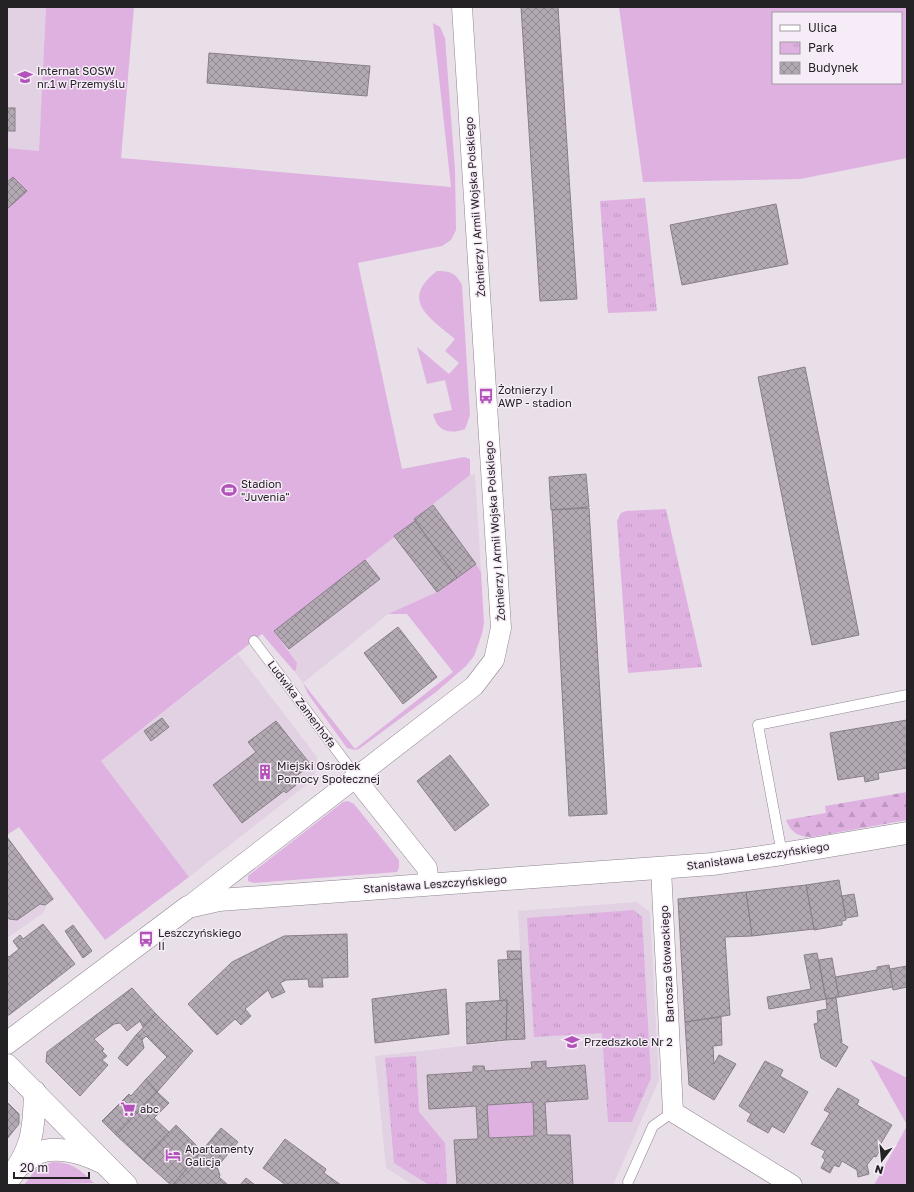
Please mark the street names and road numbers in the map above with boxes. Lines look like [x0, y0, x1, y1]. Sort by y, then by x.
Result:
street label: Żołnierzy I Armii Wojska Polskiego [462, 116, 487, 298]
street label: Żołnierzy I Armii Wojska Polskiego [482, 440, 507, 622]
street label: Ludwika Zamenhofa [266, 658, 339, 750]
street label: Stanisława Leszczyńskiego [686, 839, 830, 872]
street label: Stanisława Leszczyńskiego [363, 872, 508, 895]
street label: Bartosza Głowackiego [657, 905, 676, 1023]

